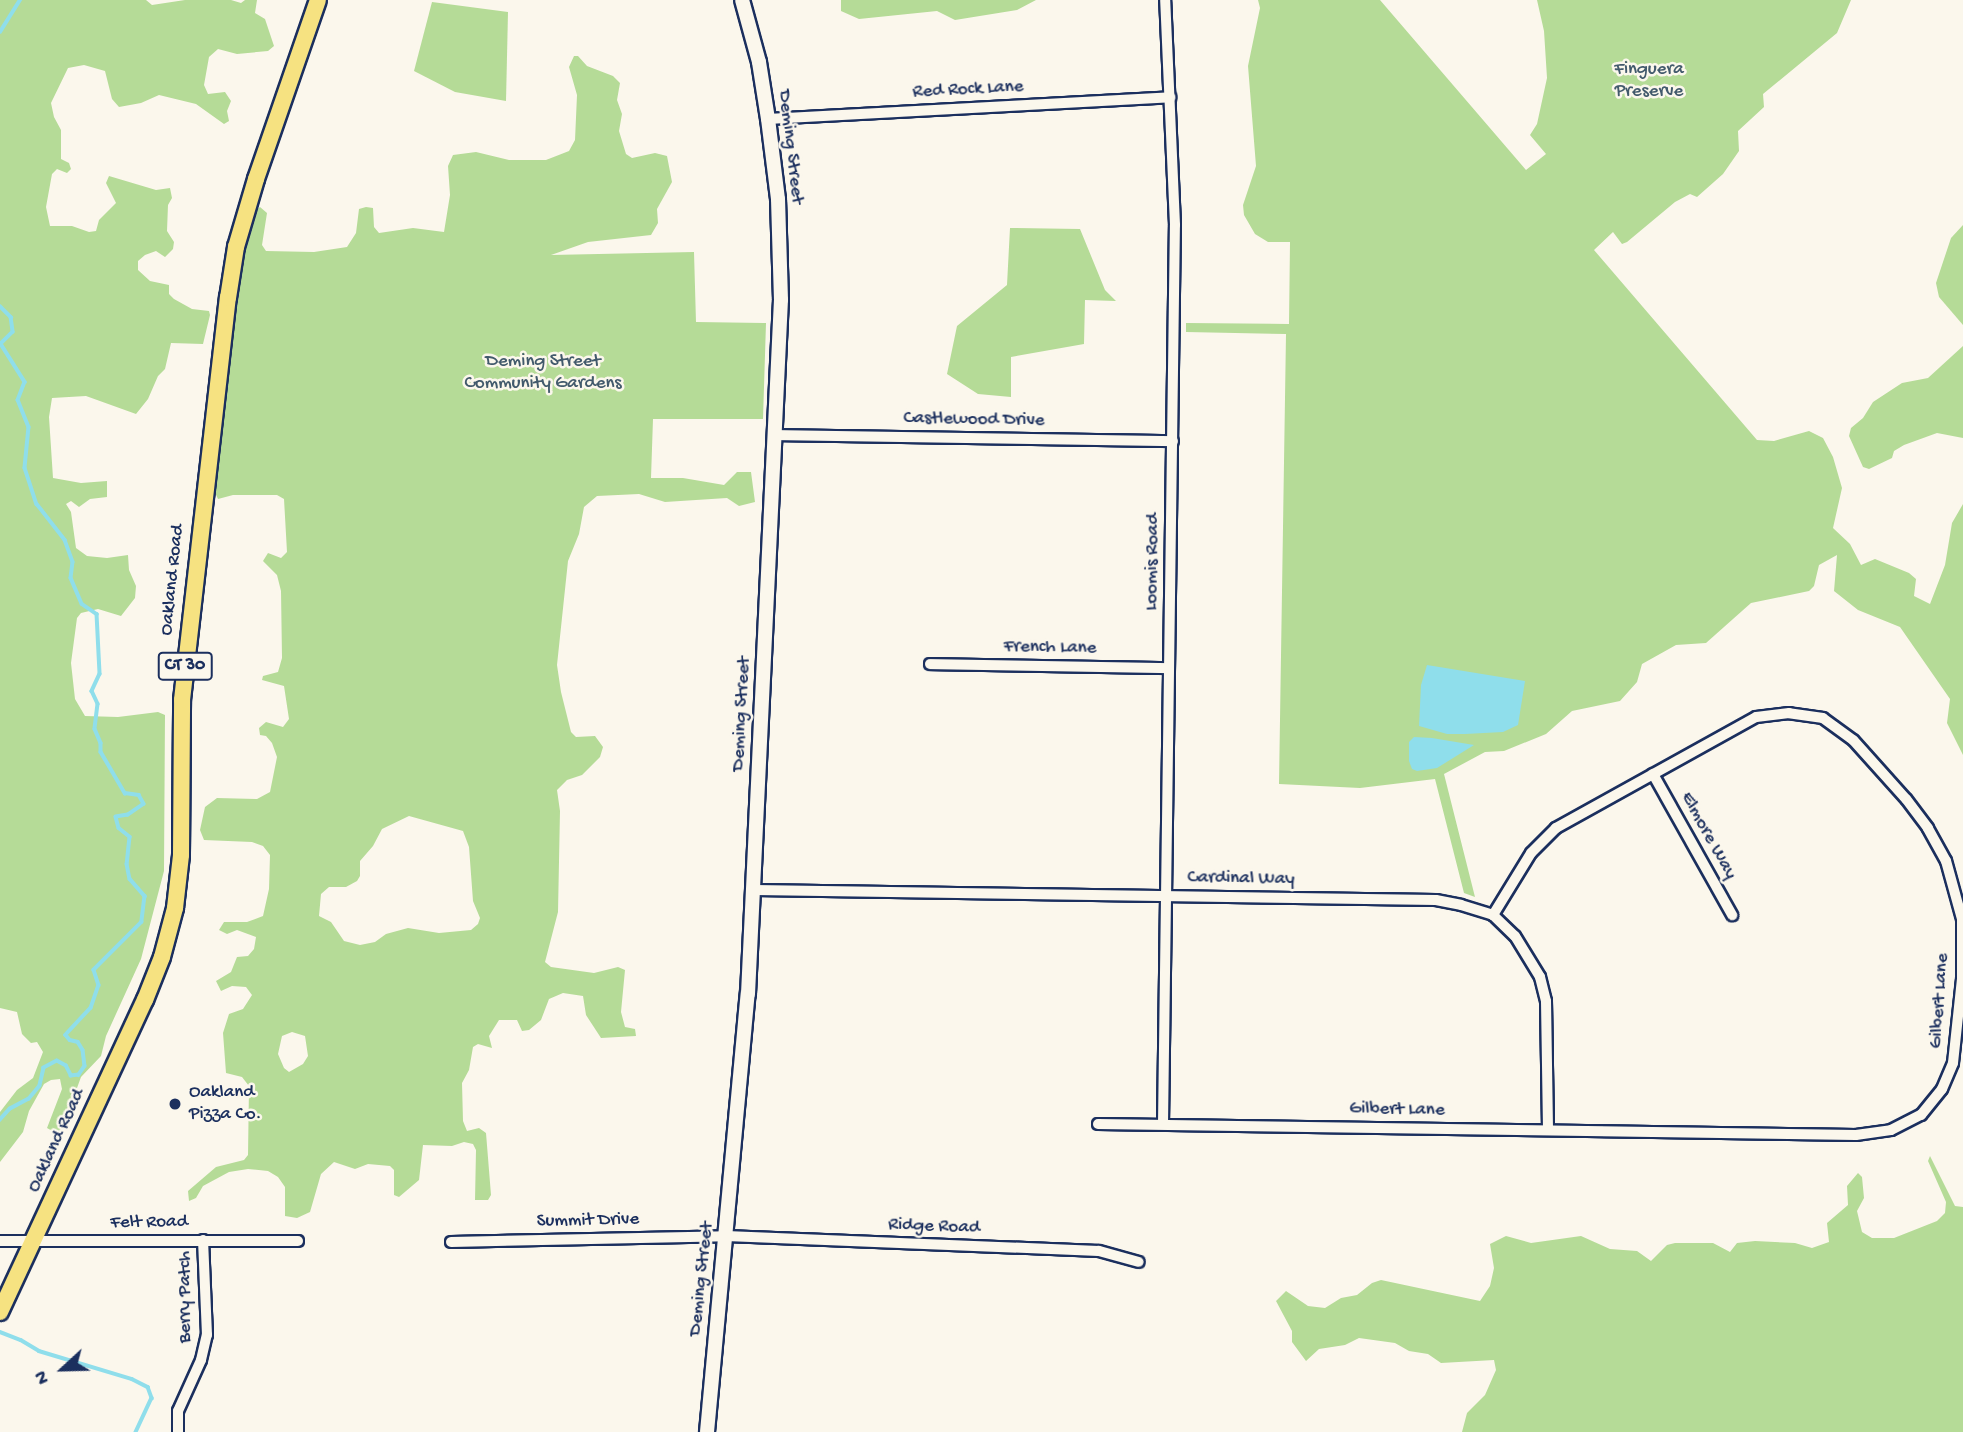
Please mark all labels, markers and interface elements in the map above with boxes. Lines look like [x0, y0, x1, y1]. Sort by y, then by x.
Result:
park label: Finguera Preserve [1614, 59, 1684, 103]
street label: Red Rock Lane [912, 76, 1024, 104]
street label: Deming Street [772, 89, 808, 205]
park label: Deming Street Community Gardens [464, 351, 622, 395]
street label: Castlewood Drive [903, 407, 1045, 433]
street label: Loomis Road [1141, 513, 1165, 611]
street label: Oakland Road [156, 523, 190, 637]
street label: French Lane [1003, 636, 1097, 660]
road number: CT 30 [157, 652, 213, 680]
street label: Deming Street [728, 656, 756, 772]
street label: Elmore Way [1675, 788, 1741, 884]
street label: Cardinal Way [1187, 867, 1295, 891]
street label: Gilbert Lane [1925, 953, 1955, 1049]
place label: Oakland Pizza Co. [189, 1082, 262, 1126]
street label: Oakland Road [23, 1086, 91, 1196]
marker: Oakland Pizza Co. [167, 1096, 183, 1112]
street label: Gilbert Lane [1349, 1098, 1445, 1122]
street label: Summit Drive [537, 1209, 639, 1233]
street label: Felt Road [110, 1211, 188, 1235]
street label: Ridge Road [888, 1214, 980, 1240]
street label: Deming Street [685, 1221, 719, 1337]
street label: Berry Patch [175, 1251, 197, 1343]
north arrow [28, 1334, 98, 1404]
text: N [30, 1367, 56, 1387]

